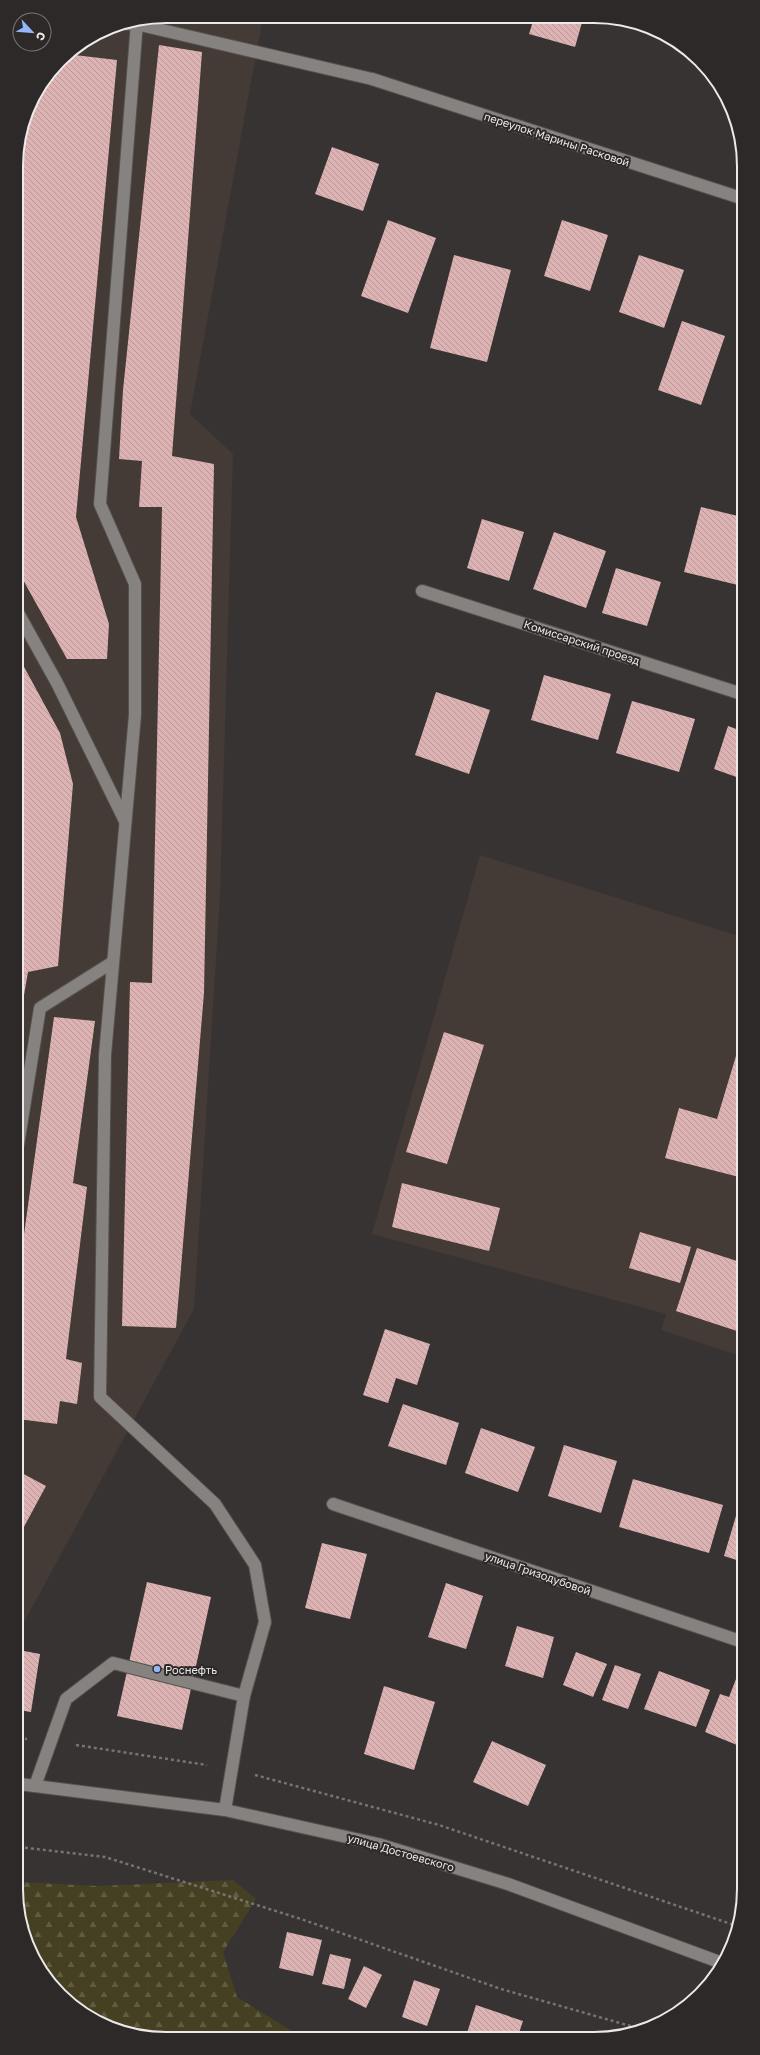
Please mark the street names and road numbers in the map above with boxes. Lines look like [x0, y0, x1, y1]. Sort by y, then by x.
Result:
street label: переулок Марины Расковой [483, 109, 631, 169]
street label: Комиссарский проезд [522, 617, 642, 667]
street label: улица Гризодубовой [483, 1549, 593, 1597]
street label: улица Достоевского [346, 1831, 456, 1874]

